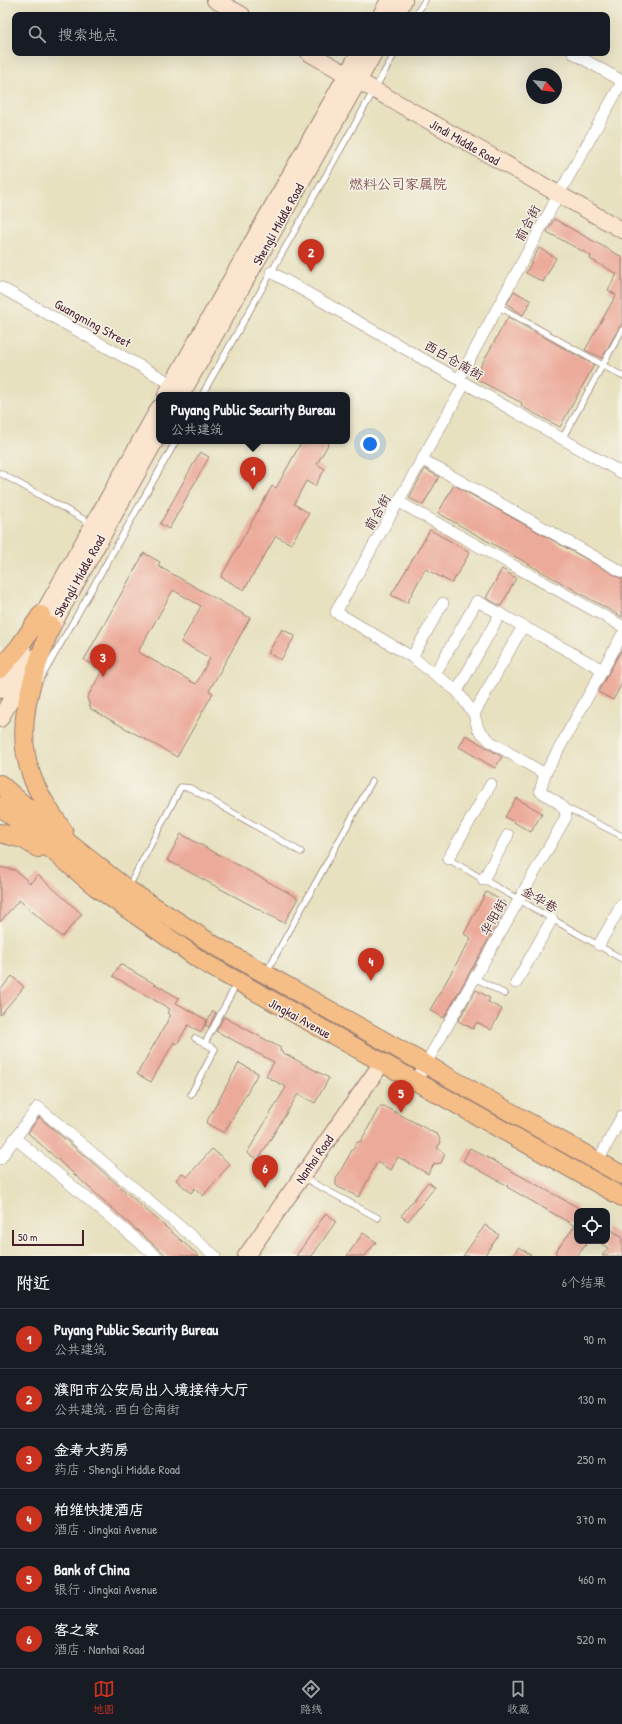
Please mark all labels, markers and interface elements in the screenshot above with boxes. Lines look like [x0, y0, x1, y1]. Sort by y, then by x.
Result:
search box [12, 12, 610, 56]
icon: search [26, 23, 48, 45]
text: 搜索地点 [58, 24, 118, 45]
north arrow [526, 68, 562, 104]
street label: Jindi Middle Road [427, 115, 503, 169]
district label: 燃料公司家属院 [349, 174, 447, 193]
street label: Shengli Middle Road [248, 180, 308, 268]
street label: 前合街 [510, 202, 544, 244]
pin: 2 [298, 239, 324, 272]
street label: Guangming Street [52, 295, 135, 352]
street label: 西白仓南街 [421, 336, 487, 384]
popup [156, 392, 350, 444]
text: Puyang Public Security Bureau [171, 399, 335, 420]
text: 公共建筑 [171, 420, 223, 438]
your location [360, 434, 380, 454]
pin: 1 [240, 457, 266, 490]
street label: 前合街 [359, 491, 395, 533]
street label: Shengli Middle Road [49, 532, 109, 620]
pin: 3 [90, 644, 116, 677]
street label: 金华巷 [519, 881, 561, 917]
street label: 华阳街 [475, 896, 511, 938]
pin: 4 [358, 948, 384, 981]
street label: Jingkai Avenue [266, 993, 334, 1043]
pin: 5 [388, 1080, 414, 1113]
street label: Nanhai Road [291, 1131, 337, 1187]
pin: 6 [252, 1155, 278, 1188]
map controls [574, 1208, 610, 1244]
button: locate [574, 1208, 610, 1244]
scale bar [12, 1228, 84, 1247]
text: 50 m [18, 1230, 38, 1244]
text: 附近 [16, 1271, 50, 1294]
text: 6个结果 [562, 1273, 606, 1291]
text: Puyang Public Security Bureau [54, 1319, 218, 1340]
text: 1 [27, 1330, 31, 1348]
text: 90 m [584, 1330, 606, 1348]
text: 公共建筑 [54, 1340, 106, 1358]
text: 濮阳市公安局出入境接待大厅 [54, 1379, 249, 1400]
text: 2 [26, 1390, 32, 1408]
text: 130 m [578, 1390, 606, 1408]
text: 公共建筑 · 西白仓南街 [54, 1400, 180, 1418]
text: 金寿大药房 [54, 1439, 129, 1460]
text: 3 [26, 1450, 32, 1468]
text: 250 m [577, 1450, 606, 1468]
text: 药店 · Shengli Middle Road [54, 1460, 180, 1478]
text: 柏维快捷酒店 [54, 1499, 144, 1520]
text: 4 [27, 1510, 31, 1528]
text: 370 m [576, 1510, 606, 1528]
text: 酒店 · Jingkai Avenue [54, 1520, 157, 1538]
text: Bank of China [54, 1559, 129, 1580]
text: 5 [26, 1570, 32, 1588]
text: 460 m [578, 1570, 606, 1588]
text: 银行 · Jingkai Avenue [54, 1580, 157, 1598]
text: 客之家 [54, 1619, 99, 1640]
text: 6 [26, 1630, 32, 1648]
text: 520 m [577, 1630, 606, 1648]
text: 酒店 · Nanhai Road [54, 1640, 144, 1658]
tab: 地图 [93, 1678, 115, 1716]
tab: 路线 [300, 1678, 322, 1716]
tab: 收藏 [507, 1678, 529, 1716]

